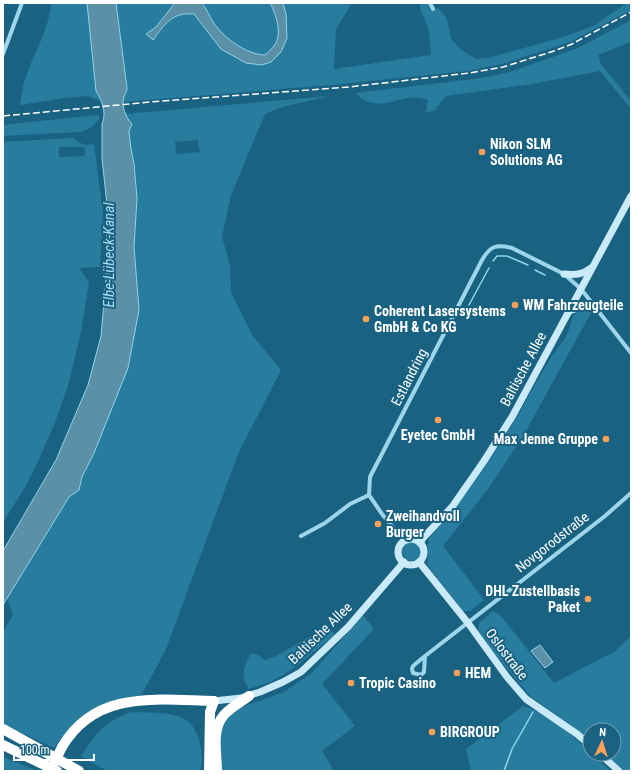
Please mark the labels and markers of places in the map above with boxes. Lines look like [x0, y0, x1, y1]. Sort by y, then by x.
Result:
place label: Nikon SLM Solutions AG [490, 136, 563, 168]
marker: Nikon SLM Solutions AG [477, 147, 487, 157]
place label: WM Fahrzeugteile [523, 297, 624, 313]
marker: WM Fahrzeugteile [510, 300, 520, 310]
place label: Coherent Lasersystems GmbH & Co KG [374, 303, 506, 335]
marker: Coherent Lasersystems GmbH & Co KG [361, 314, 371, 324]
marker: Eyetec GmbH [433, 415, 443, 425]
place label: Eyetec GmbH [401, 427, 475, 443]
place label: Max Jenne Gruppe [494, 431, 598, 447]
marker: Max Jenne Gruppe [601, 434, 611, 444]
place label: Zweihandvoll Burger [386, 508, 460, 540]
marker: Zweihandvoll Burger [373, 519, 383, 529]
place label: DHL Zustellbasis Paket [485, 583, 580, 615]
marker: DHL Zustellbasis Paket [583, 594, 593, 604]
place label: HEM [465, 665, 491, 681]
marker: HEM [452, 668, 462, 678]
place label: Tropic Casino [359, 675, 436, 691]
marker: Tropic Casino [346, 678, 356, 688]
place label: BIRGROUP [440, 724, 500, 740]
marker: BIRGROUP [427, 727, 437, 737]

